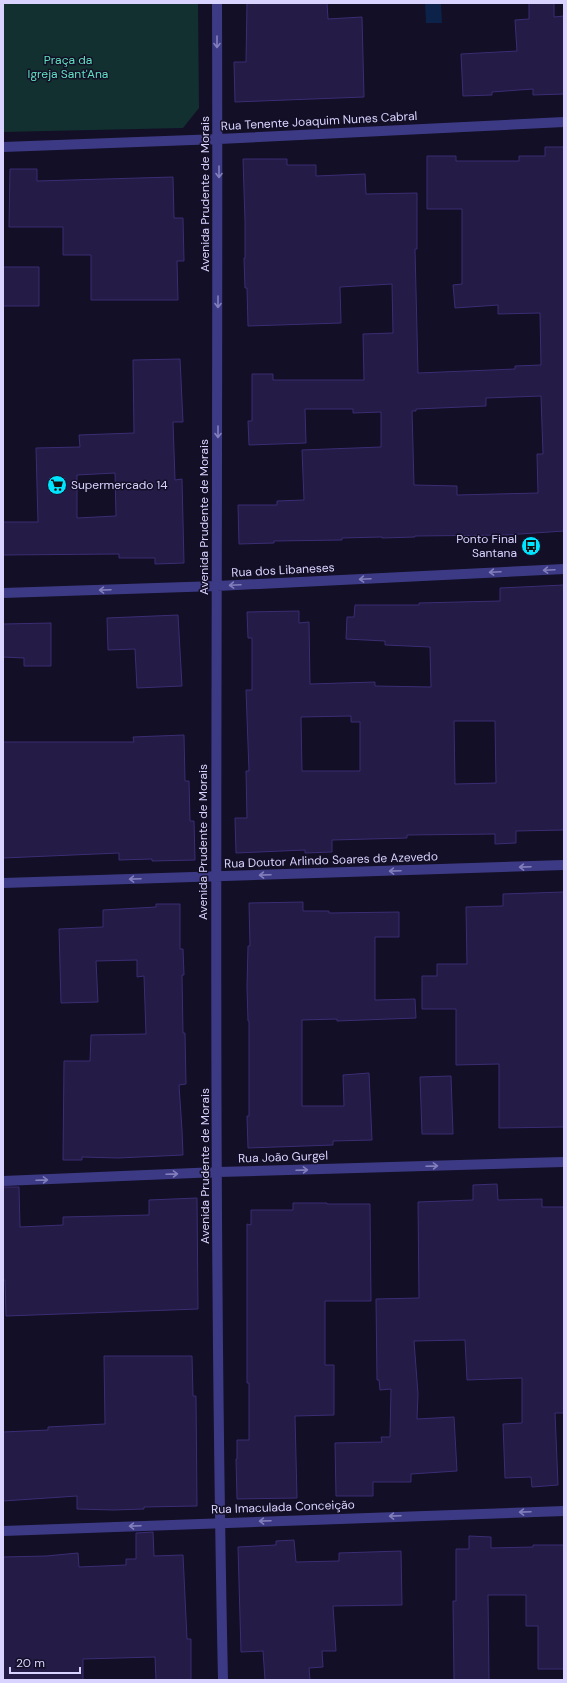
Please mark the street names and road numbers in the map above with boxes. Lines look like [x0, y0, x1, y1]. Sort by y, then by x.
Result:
street label: Rua Tenente Joaquim Nunes Cabral [220, 108, 418, 134]
street label: Avenida Prudente de Morais [197, 116, 213, 272]
street label: Avenida Prudente de Morais [196, 439, 212, 595]
street label: Rua dos Libaneses [231, 559, 335, 581]
street label: Avenida Prudente de Morais [195, 764, 211, 920]
street label: Rua Doutor Arlindo Soares de Azevedo [224, 848, 438, 872]
street label: Avenida Prudente de Morais [197, 1088, 213, 1244]
street label: Rua João Gurgel [238, 1147, 328, 1167]
street label: Rua Imaculada Conceição [211, 1496, 355, 1518]

